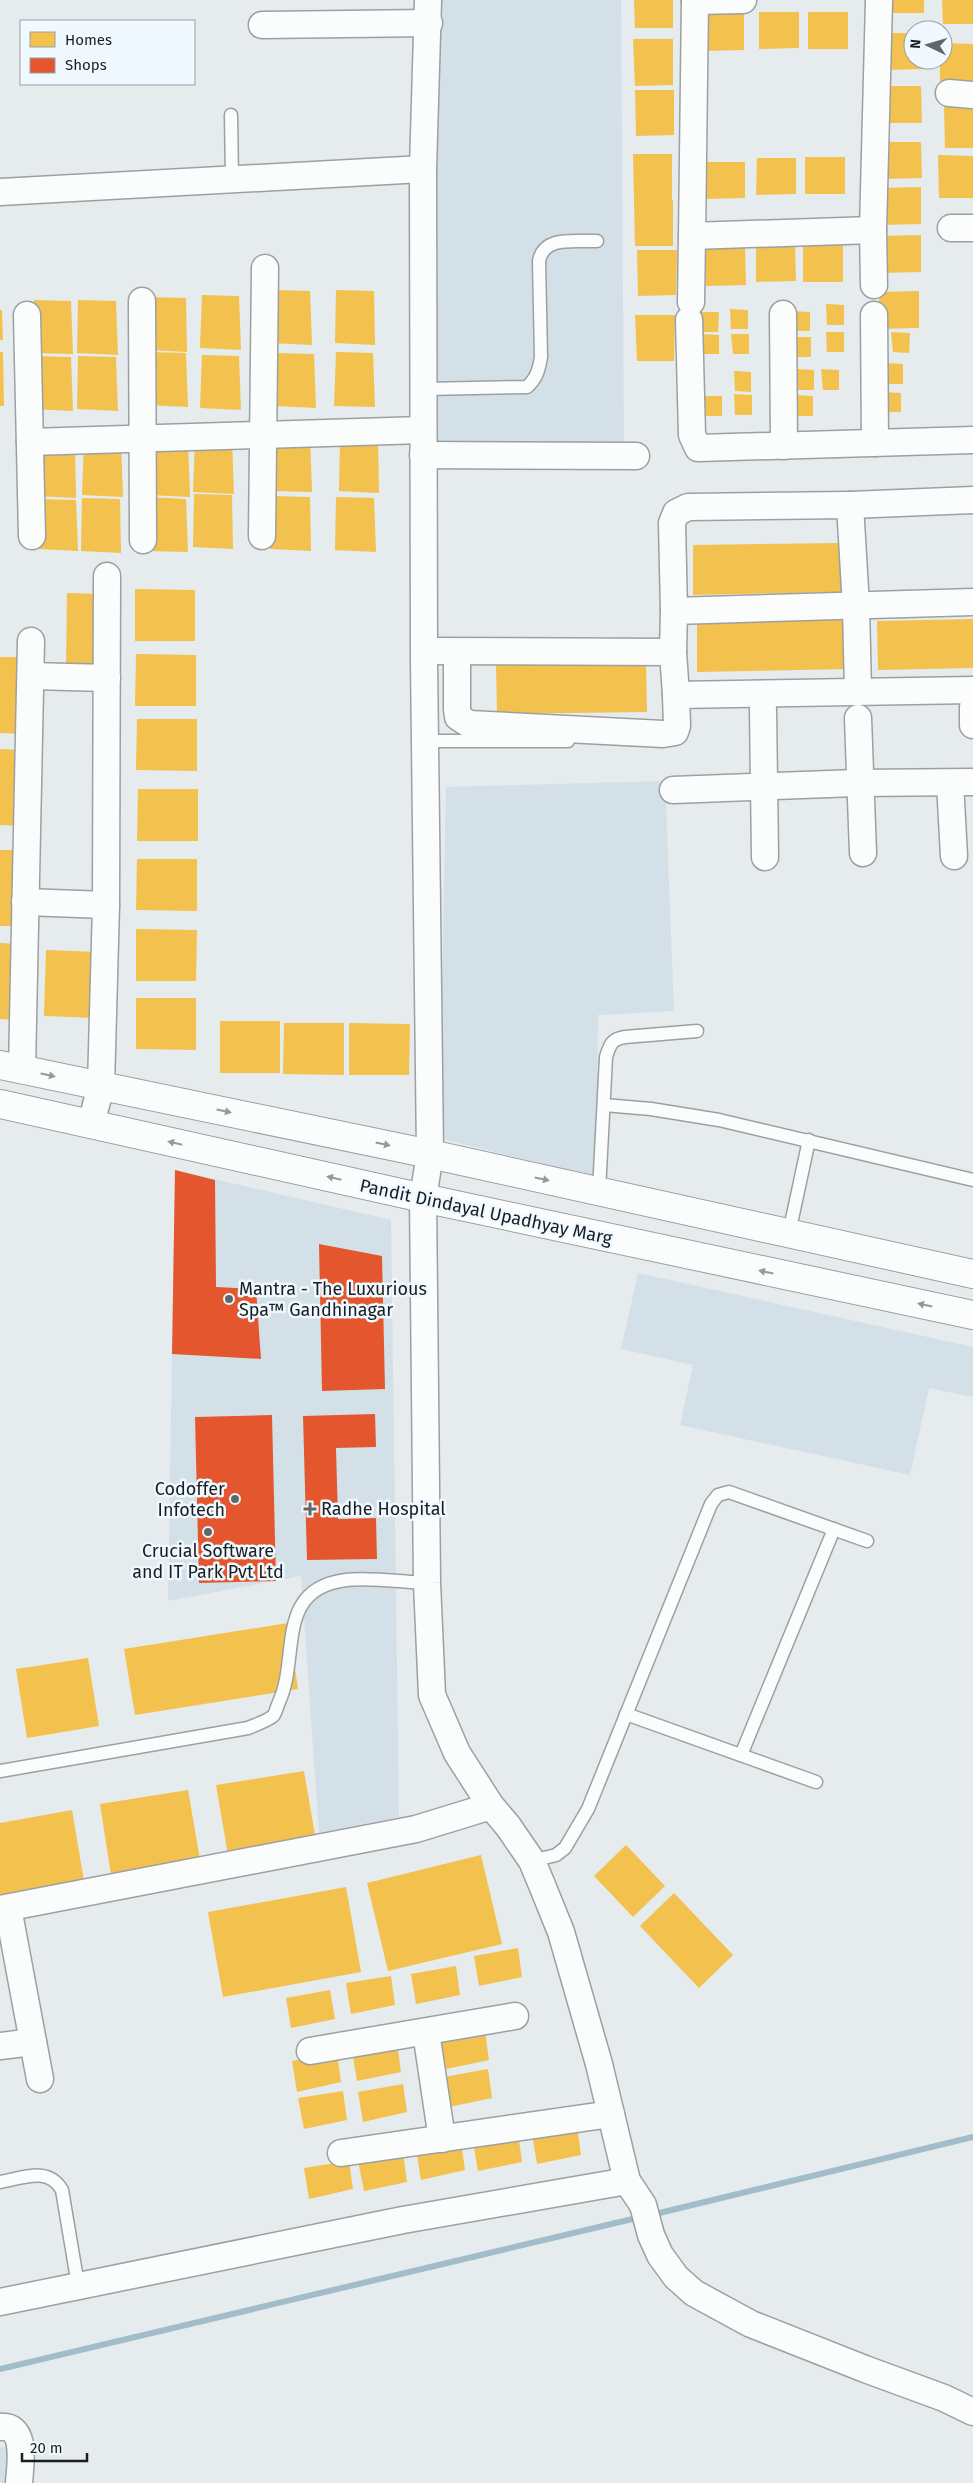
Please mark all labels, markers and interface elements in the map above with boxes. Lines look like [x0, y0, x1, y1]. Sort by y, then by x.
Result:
legend [20, 20, 195, 85]
north arrow [903, 20, 953, 70]
text: Homes [65, 31, 112, 49]
text: N [907, 39, 924, 49]
text: Shops [65, 56, 107, 74]
one-way arrow [40, 1071, 56, 1079]
one-way arrow [216, 1107, 232, 1115]
one-way arrow [168, 1139, 183, 1147]
one-way arrow [375, 1140, 391, 1148]
one-way arrow [326, 1174, 341, 1182]
street label: Pandit Dindayal Upadhyay Marg [358, 1174, 615, 1250]
one-way arrow [534, 1175, 549, 1183]
one-way arrow [759, 1268, 774, 1276]
place label: Mantra - The Luxurious Spa™ Gandhinagar [239, 1278, 427, 1321]
marker: Mantra - The Luxurious Spa™ Gandhinagar [223, 1293, 235, 1305]
one-way arrow [917, 1301, 933, 1309]
place label: Codoffer Infotech [155, 1478, 225, 1521]
marker: Codoffer Infotech [229, 1493, 241, 1505]
place label: Radhe Hospital [321, 1498, 446, 1520]
marker: Radhe Hospital [303, 1502, 317, 1516]
marker: Crucial Software and IT Park Pvt Ltd [202, 1526, 214, 1538]
place label: Crucial Software and IT Park Pvt Ltd [132, 1540, 284, 1583]
scale bar [22, 2430, 88, 2462]
text: 20 m [30, 2439, 63, 2457]

